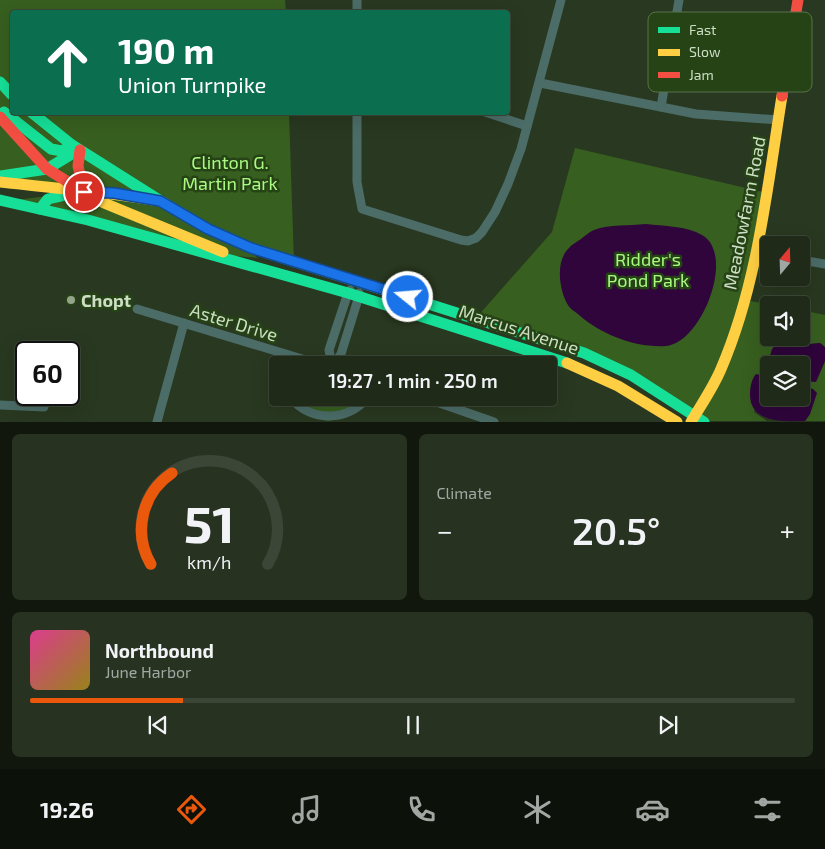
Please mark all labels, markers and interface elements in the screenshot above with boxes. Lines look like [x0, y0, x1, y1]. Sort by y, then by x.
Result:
legend [648, 12, 812, 92]
text: Fast [689, 21, 716, 38]
text: 190 m [118, 29, 214, 71]
icon: ahead [35, 30, 100, 95]
text: Slow [689, 43, 721, 60]
text: Jam [689, 66, 714, 83]
text: Union Turnpike [118, 71, 266, 97]
street label: Meadowfarm Road [718, 134, 770, 292]
park label: Clinton G. Martin Park [182, 151, 278, 194]
pin [63, 171, 105, 213]
icon: arrive [70, 178, 98, 206]
north arrow [760, 236, 810, 286]
map controls [760, 236, 810, 406]
park label: Ridder's Pond Park [607, 248, 689, 291]
position arrow [381, 270, 433, 322]
place label: Chopt [81, 289, 132, 311]
marker: Chopt [65, 294, 77, 306]
button: sound [760, 296, 810, 346]
street label: Aster Drive [188, 298, 280, 346]
street label: Marcus Avenue [456, 299, 582, 359]
speed limit sign: 60 [15, 341, 80, 406]
button: layers [760, 356, 810, 406]
text: 19:27 · 1 min · 250 m [328, 369, 498, 392]
text: Climate [437, 483, 492, 502]
text: 51 [184, 491, 235, 553]
text: 20.5° [572, 507, 660, 553]
text: − [437, 513, 453, 547]
text: + [780, 513, 795, 547]
text: km/h [187, 551, 231, 573]
text: Northbound [105, 639, 214, 662]
text: June Harbor [105, 662, 192, 681]
icon: previous [144, 711, 172, 739]
icon: pause [399, 711, 427, 739]
icon: next [654, 711, 682, 739]
icon: directions [174, 792, 209, 827]
icon: music [289, 792, 324, 827]
icon: phone [404, 792, 439, 827]
icon: climate [520, 792, 555, 827]
icon: car [635, 792, 670, 827]
icon: filters [750, 792, 785, 827]
text: 19:26 [40, 796, 94, 822]

